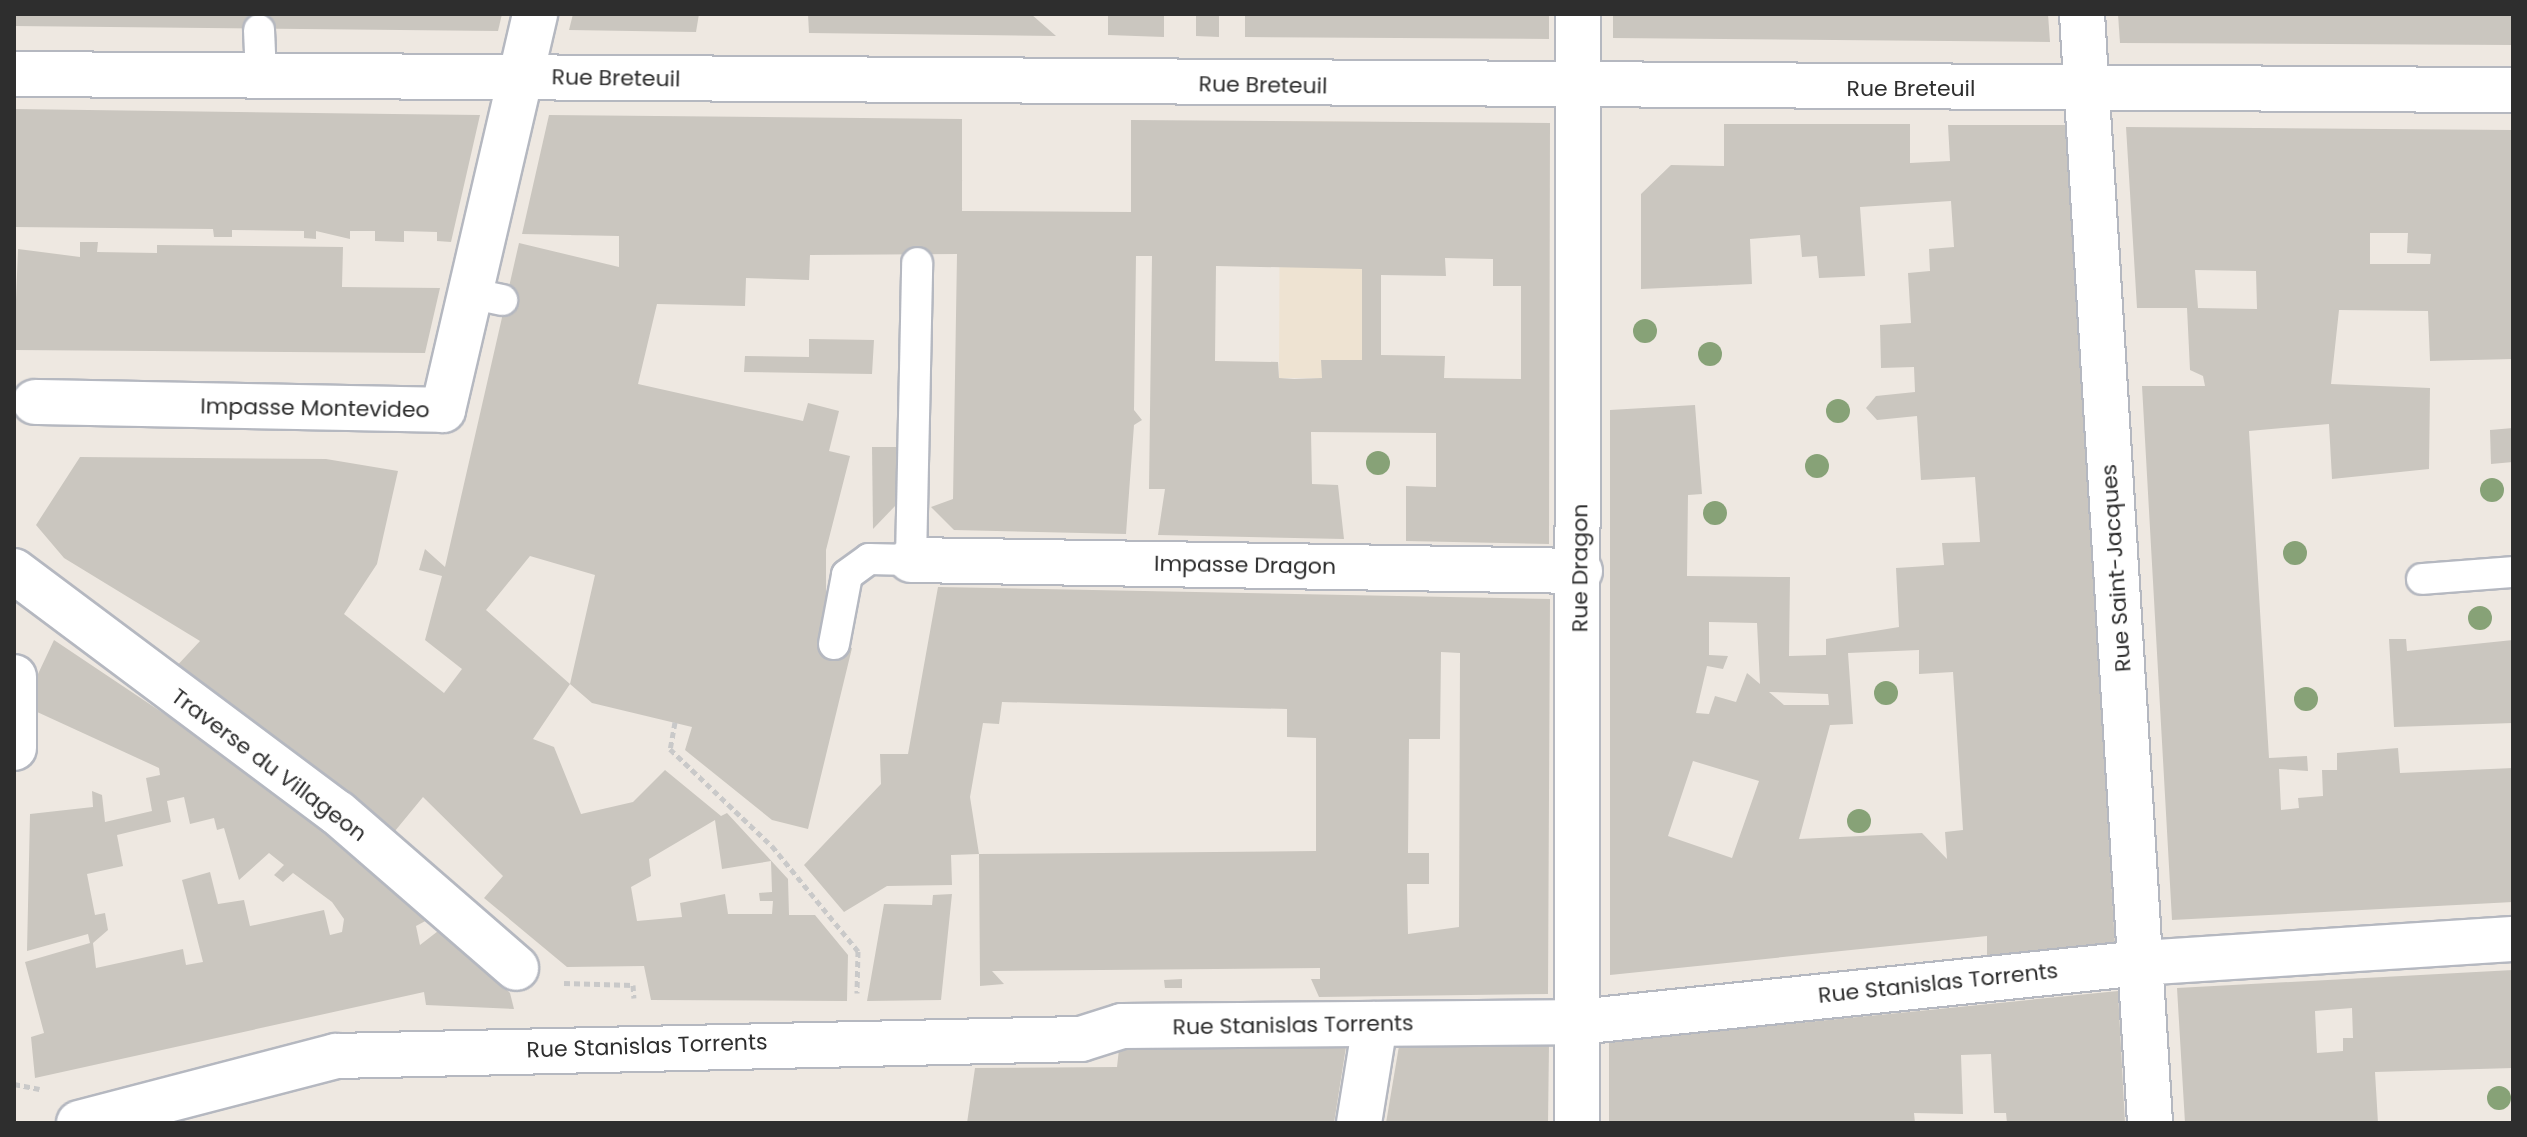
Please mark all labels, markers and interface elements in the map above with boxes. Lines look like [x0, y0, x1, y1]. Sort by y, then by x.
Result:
street label: Rue Breteuil [551, 64, 681, 92]
street label: Rue Breteuil [1198, 71, 1328, 99]
street label: Rue Breteuil [1847, 76, 1975, 102]
street label: Impasse Montevideo [200, 393, 430, 423]
street label: Rue Saint-Jacques [2096, 463, 2136, 673]
street label: Rue Dragon [1567, 504, 1593, 632]
street label: Impasse Dragon [1154, 550, 1336, 580]
street label: Traverse du Villageon [166, 683, 372, 847]
street label: Rue Stanislas Torrents [1817, 957, 2059, 1009]
street label: Rue Stanislas Torrents [1172, 1010, 1414, 1040]
street label: Rue Stanislas Torrents [526, 1029, 768, 1063]

